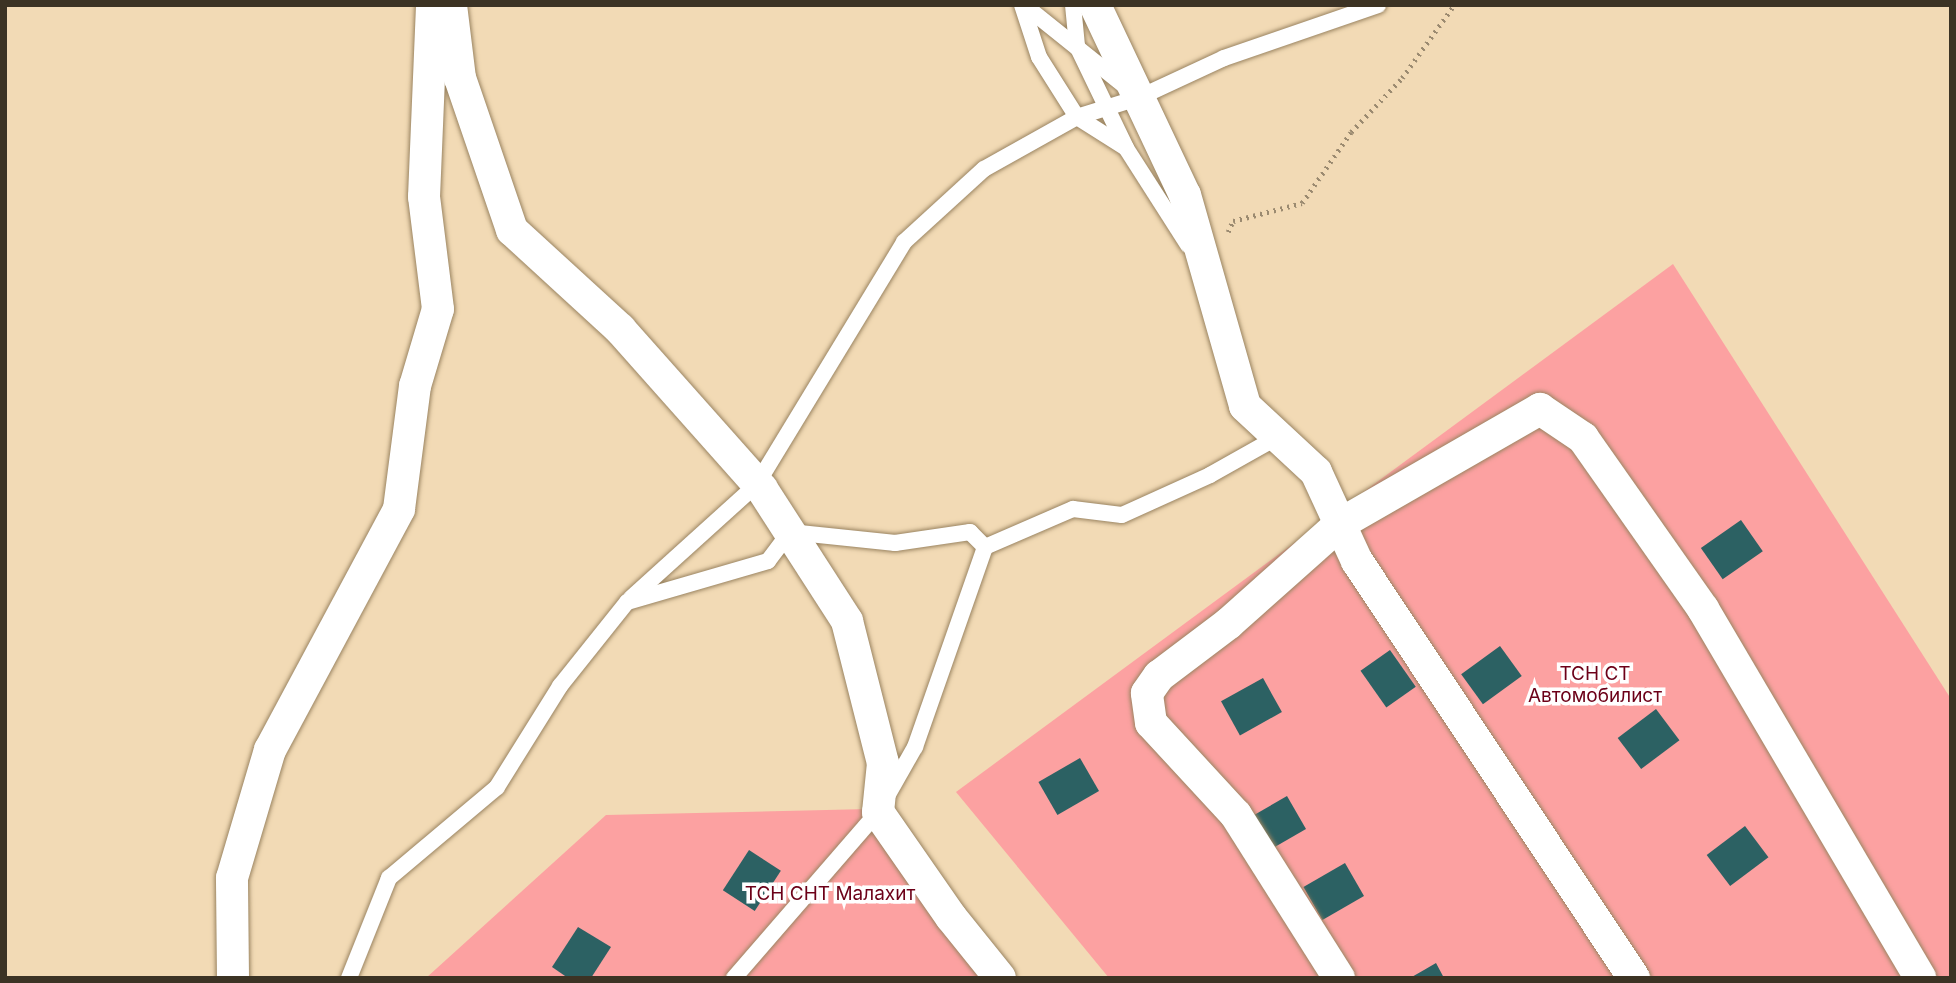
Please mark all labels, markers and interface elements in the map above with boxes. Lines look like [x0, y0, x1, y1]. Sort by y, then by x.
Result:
park label: ТСН СТ Автомобилист [1528, 663, 1662, 707]
park label: ТСН СНТ Малахит [745, 883, 915, 905]

